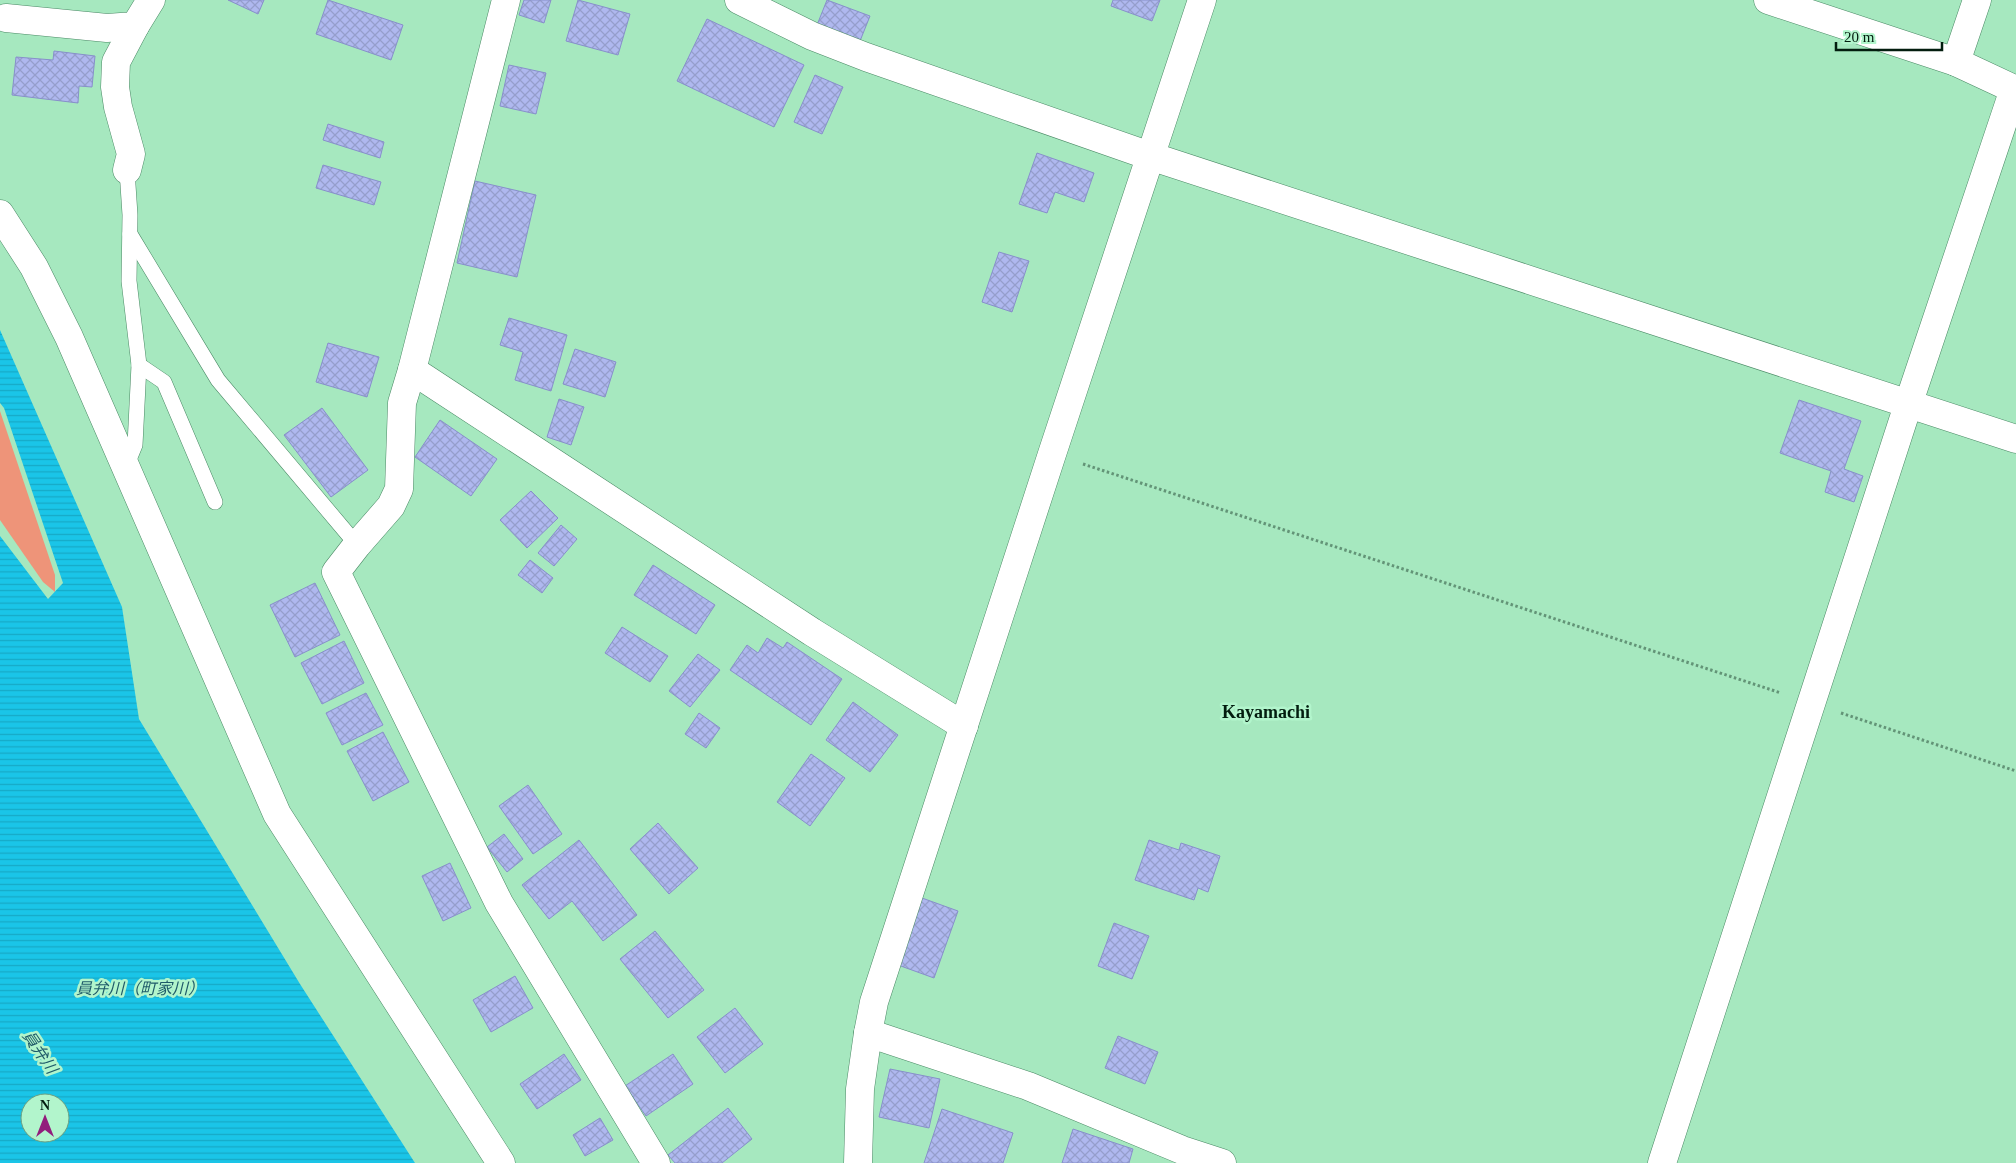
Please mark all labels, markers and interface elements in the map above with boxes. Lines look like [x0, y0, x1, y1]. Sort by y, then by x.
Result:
scale bar [1836, 20, 1942, 52]
text: 20 m [1844, 29, 1875, 45]
district label: Kayamachi [1222, 702, 1310, 722]
water label: 員弁川（町家川） [76, 980, 204, 997]
water label: 員弁川 [20, 1027, 62, 1078]
north arrow [20, 1093, 70, 1143]
text: N [40, 1098, 50, 1113]

